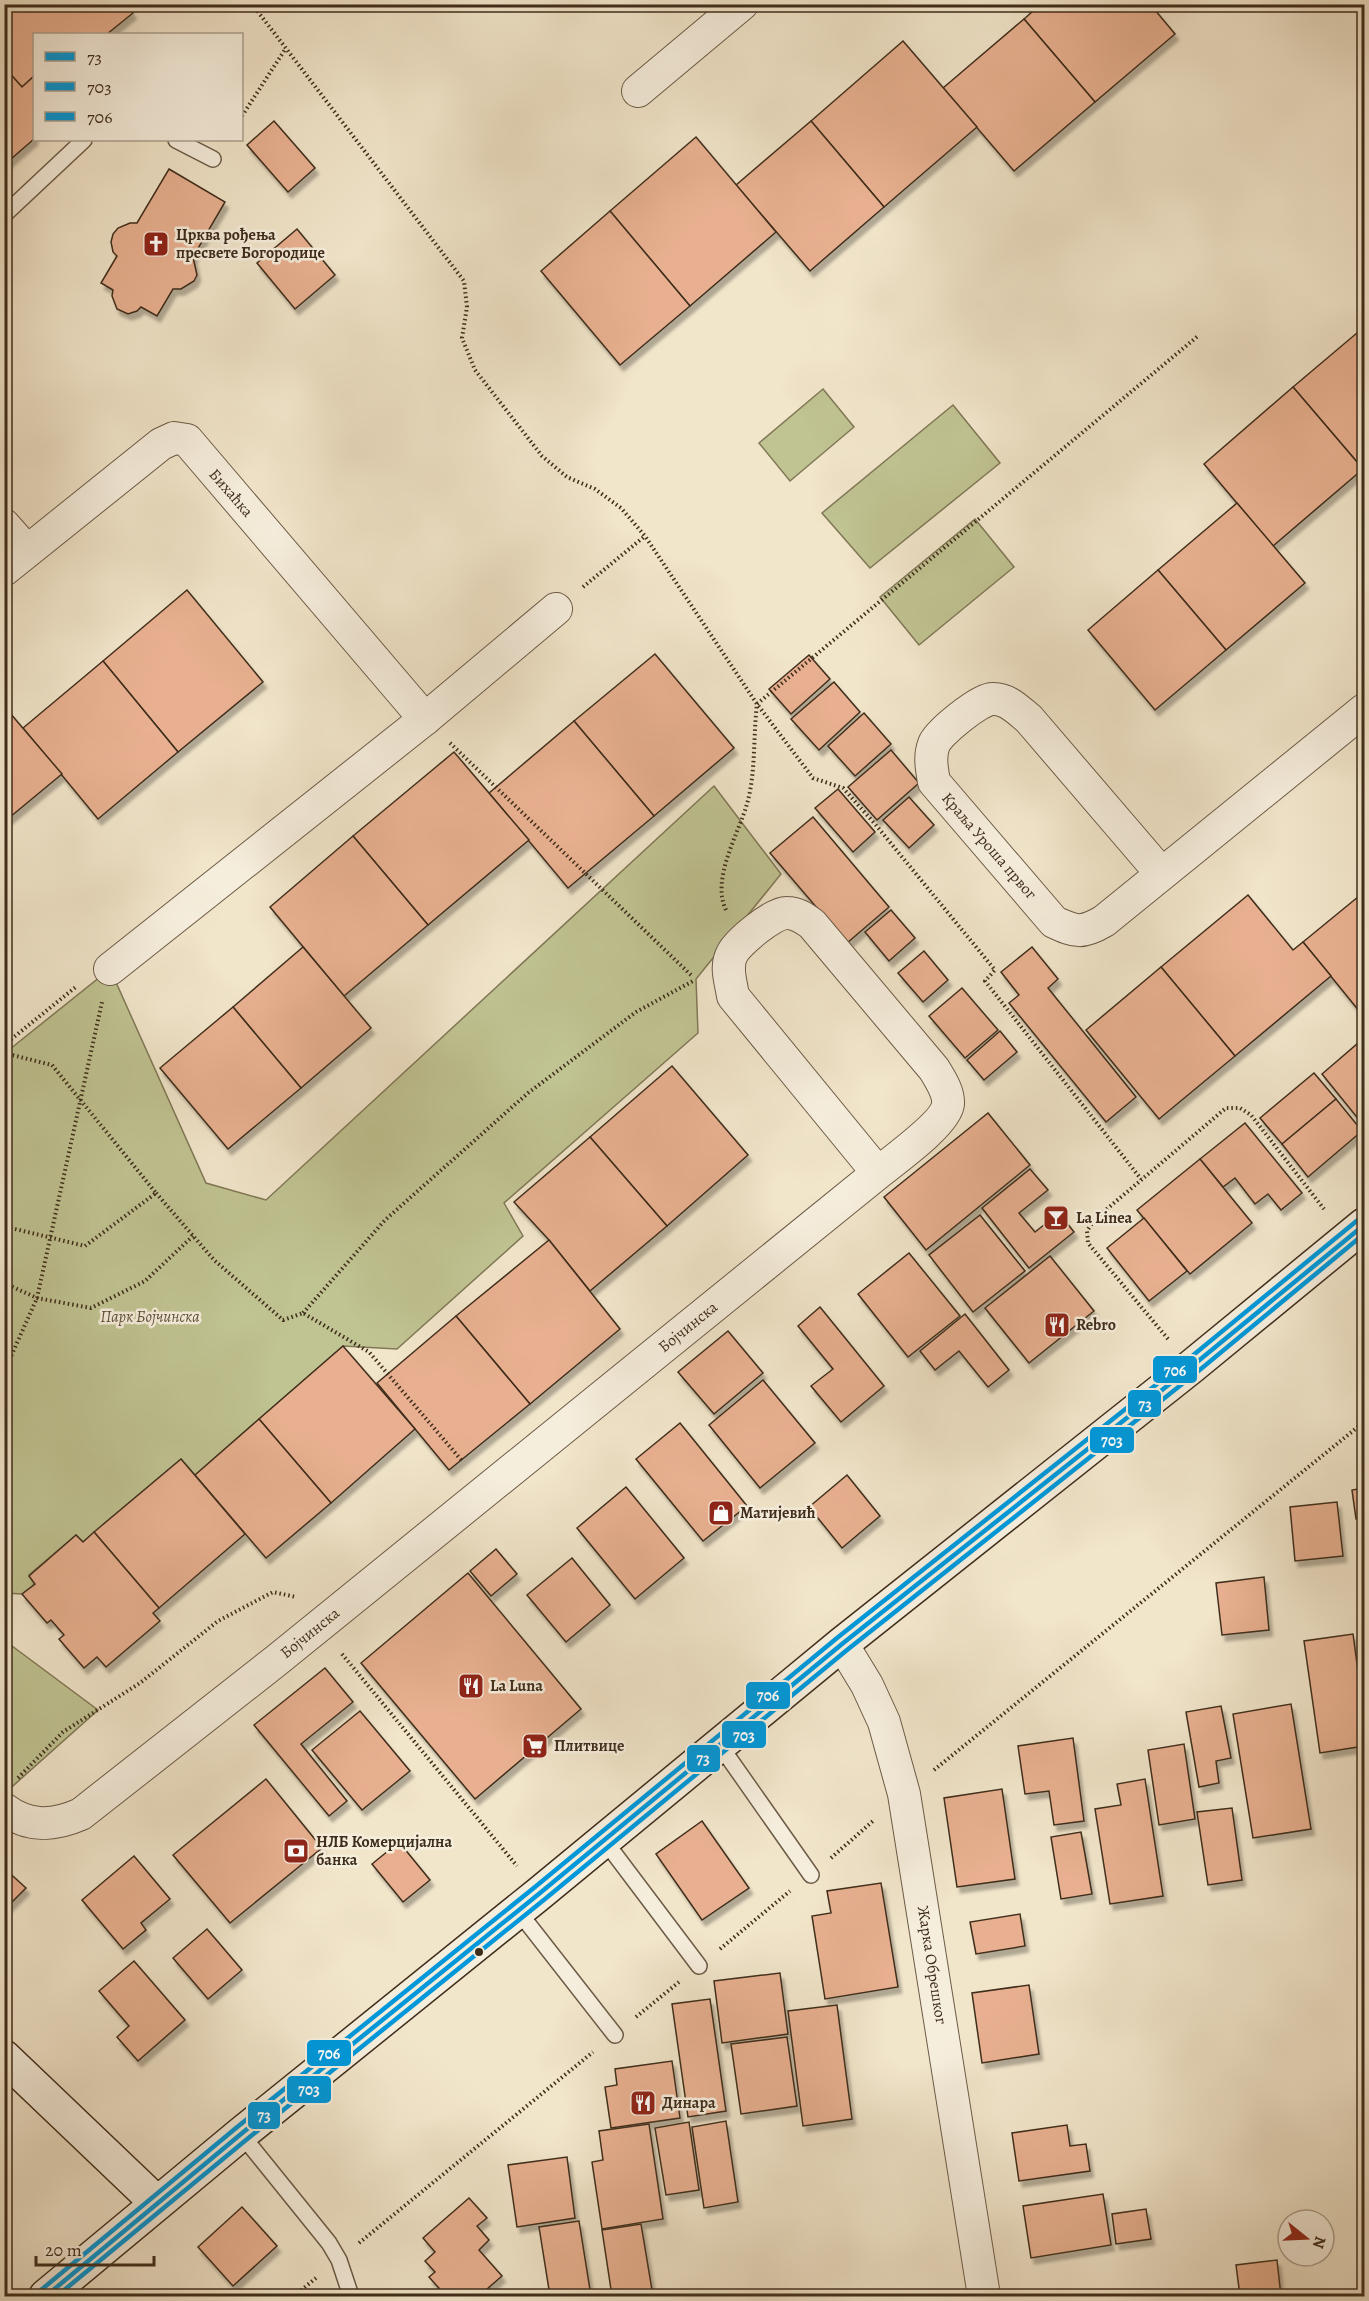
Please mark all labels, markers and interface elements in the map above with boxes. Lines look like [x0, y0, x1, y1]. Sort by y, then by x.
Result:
legend [33, 33, 243, 141]
text: 73 [87, 45, 102, 69]
text: 703 [87, 75, 112, 99]
text: 706 [87, 105, 112, 129]
place label: Црква рођења пресвете Богородице [176, 224, 325, 264]
church icon: Црква рођења пресвете Богородице [141, 229, 171, 259]
street label: Бихаћка [204, 464, 259, 522]
street label: Краља Уроша првог [936, 788, 1042, 904]
bar icon: La Linea [1041, 1203, 1071, 1233]
place label: La Linea [1076, 1207, 1133, 1229]
street label: Бојчинска [654, 1296, 723, 1358]
park label: Парк Бојчинска [100, 1306, 200, 1328]
restaurant icon: Rebro [1042, 1310, 1072, 1340]
place label: Rebro [1076, 1314, 1116, 1336]
line badge: 706 [1152, 1355, 1198, 1384]
text: 706 [1164, 1360, 1187, 1382]
line badge: 73 [1127, 1389, 1162, 1418]
text: 73 [1138, 1394, 1152, 1416]
line badge: 703 [1089, 1426, 1135, 1454]
text: 703 [1101, 1430, 1123, 1452]
shop icon: Матијевић [706, 1498, 736, 1528]
place label: Матијевић [740, 1502, 816, 1524]
street label: Бојчинска [276, 1602, 345, 1664]
restaurant icon: La Luna [456, 1671, 486, 1701]
place label: La Luna [490, 1675, 543, 1697]
line badge: 706 [745, 1681, 791, 1710]
text: 706 [757, 1685, 780, 1707]
line badge: 703 [721, 1720, 767, 1749]
text: 703 [733, 1725, 755, 1747]
supermarket icon: Плитвице [520, 1731, 550, 1761]
place label: Плитвице [554, 1735, 624, 1757]
line badge: 73 [686, 1744, 721, 1773]
text: 73 [696, 1748, 710, 1770]
place label: НЛБ Комерцијална банка [316, 1831, 453, 1871]
bank icon: НЛБ Комерцијална банка [281, 1836, 311, 1866]
street label: Жарка Обрешког [912, 1904, 952, 2026]
unlabelled marker [473, 1946, 485, 1958]
line badge: 706 [306, 2039, 352, 2067]
text: 706 [318, 2043, 341, 2065]
line badge: 703 [286, 2075, 332, 2104]
text: 703 [298, 2079, 320, 2101]
restaurant icon: Динара [628, 2088, 658, 2118]
place label: Динара [662, 2092, 716, 2114]
line badge: 73 [247, 2101, 281, 2130]
text: 73 [257, 2105, 271, 2127]
north arrow [1276, 2208, 1336, 2268]
scale bar [36, 2229, 154, 2267]
text: N [1307, 2233, 1332, 2252]
text: 20 m [45, 2238, 82, 2262]

